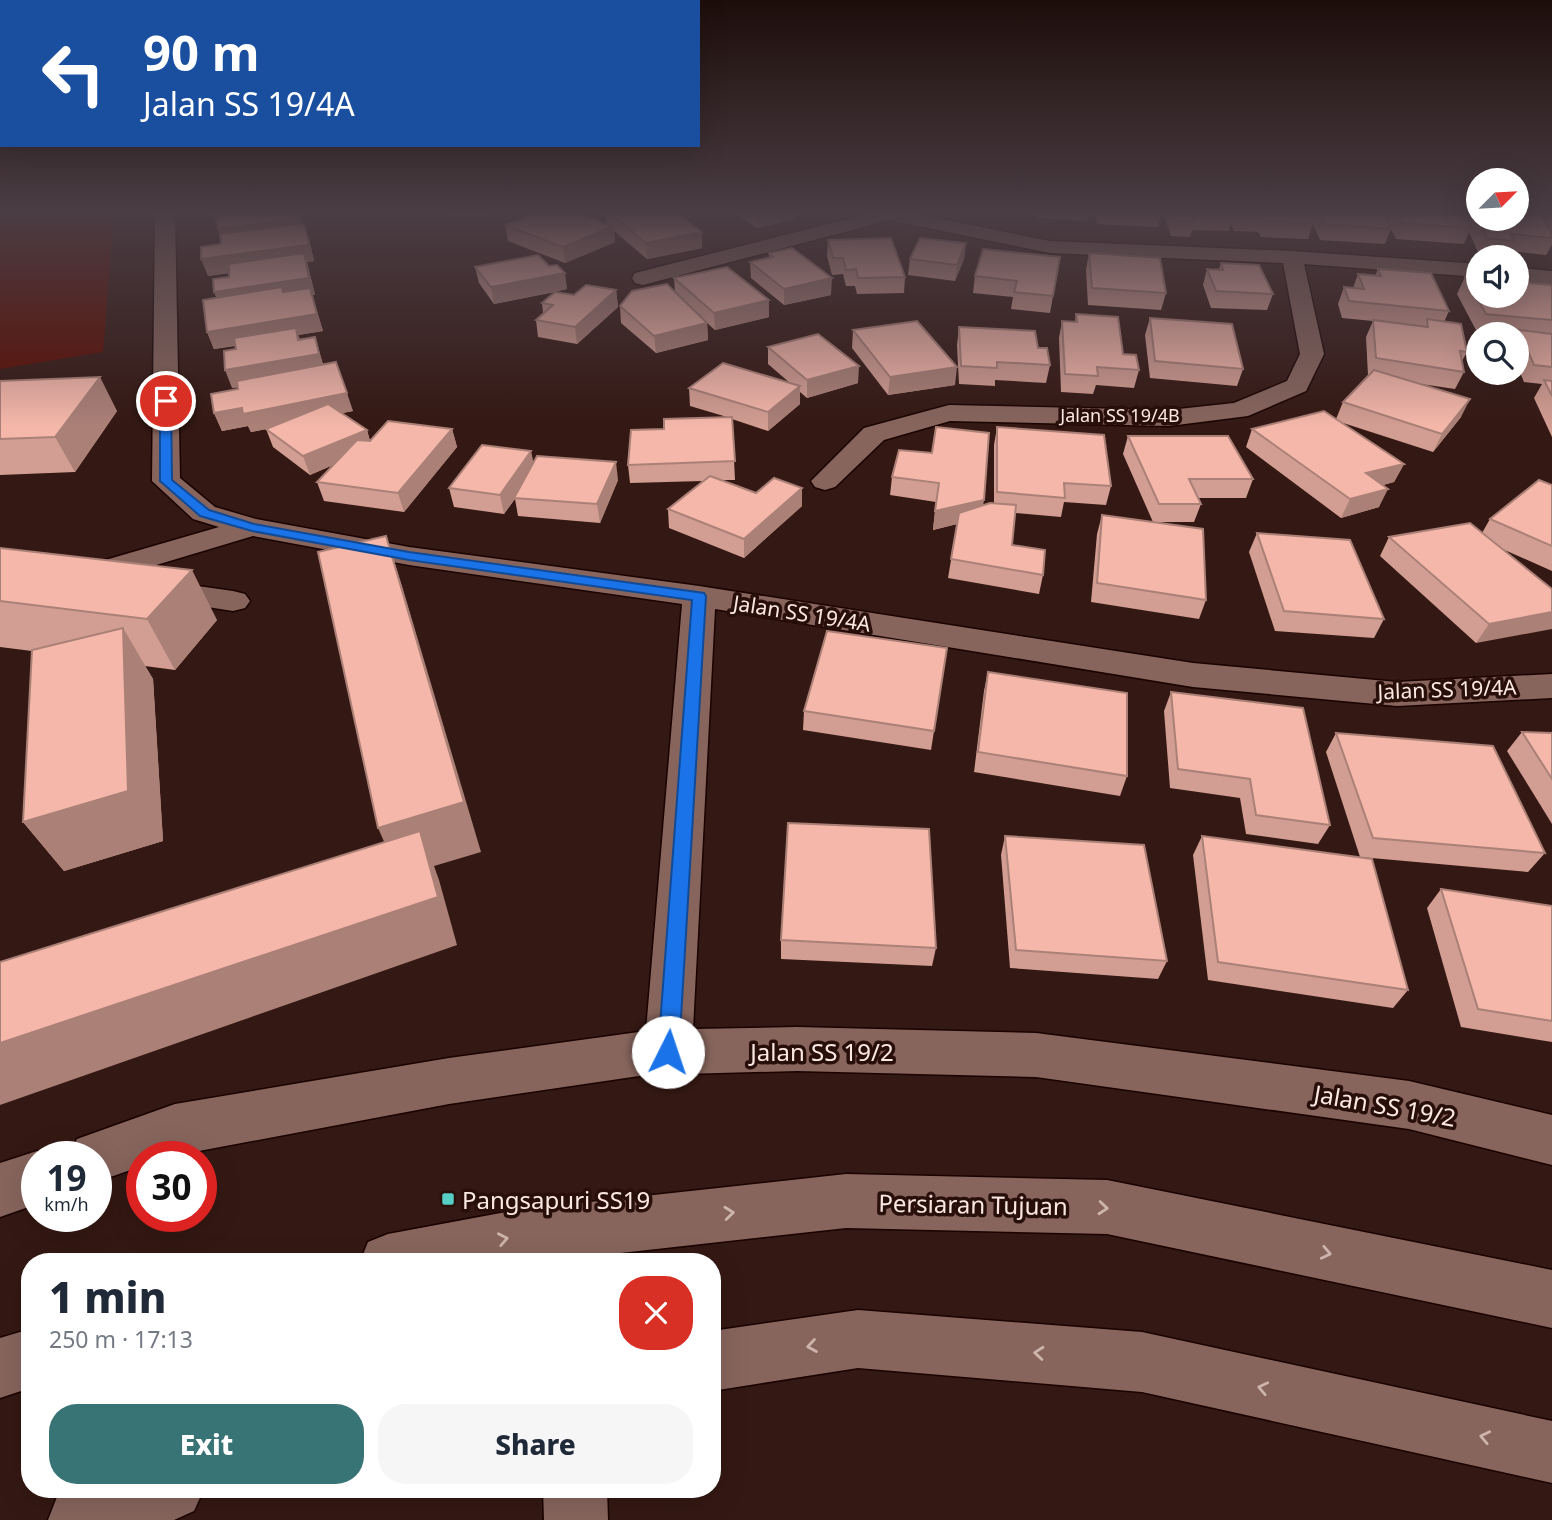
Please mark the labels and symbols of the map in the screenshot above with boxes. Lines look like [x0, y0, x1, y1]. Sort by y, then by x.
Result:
north arrow [1466, 168, 1530, 231]
pin [136, 371, 196, 431]
street label: Jalan SS 19/4B [1058, 403, 1180, 427]
street label: Jalan SS 19/4A [729, 588, 873, 638]
street label: Jalan SS 19/4A [1375, 673, 1517, 705]
position arrow [631, 1015, 705, 1089]
street label: Jalan SS 19/2 [748, 1035, 894, 1068]
street label: Jalan SS 19/2 [1310, 1076, 1459, 1134]
speed limit sign: 30 [126, 1141, 217, 1232]
place label: Pangsapuri SS19 [462, 1183, 650, 1216]
street label: Persiaran Tujuan [878, 1186, 1068, 1222]
marker: Pangsapuri SS19 [440, 1191, 456, 1207]
one-way arrow [1098, 1200, 1109, 1215]
one-way arrow [723, 1206, 735, 1221]
one-way arrow [497, 1232, 509, 1247]
one-way arrow [1320, 1244, 1332, 1259]
one-way arrow [807, 1338, 818, 1353]
one-way arrow [1033, 1346, 1044, 1361]
one-way arrow [1257, 1382, 1269, 1397]
one-way arrow [1479, 1430, 1491, 1445]

